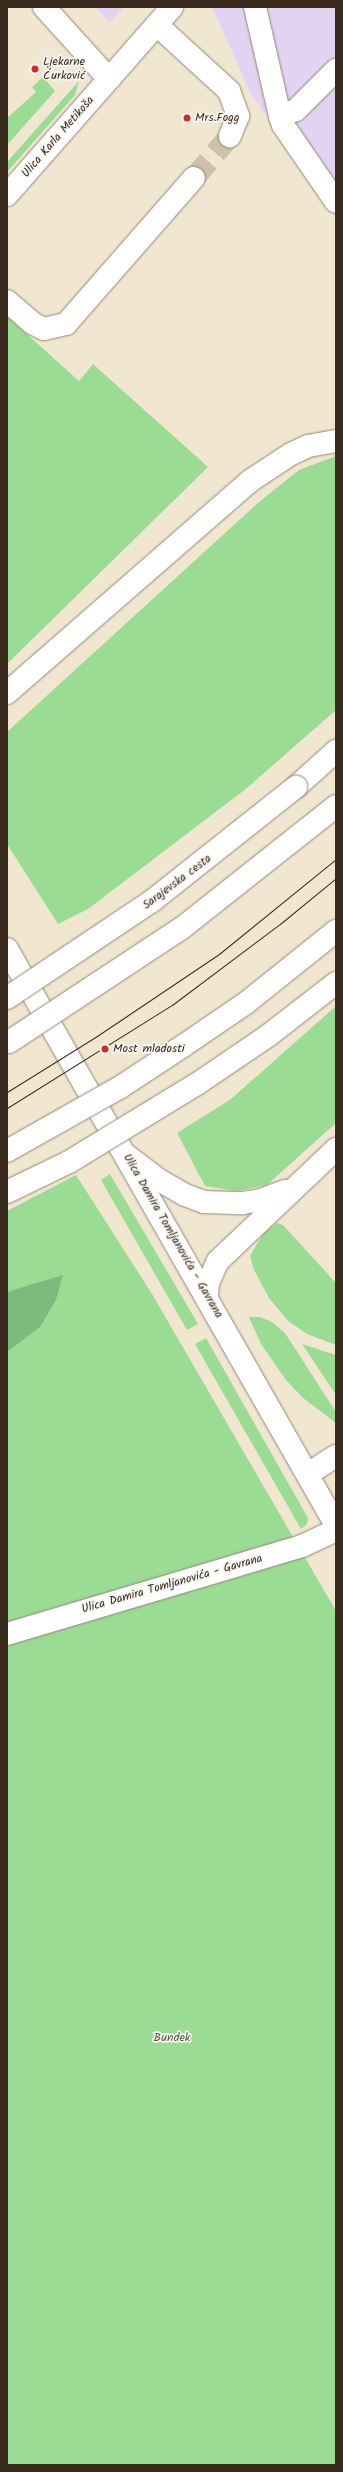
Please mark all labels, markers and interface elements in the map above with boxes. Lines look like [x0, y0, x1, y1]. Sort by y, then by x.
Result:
place label: Ljekarne Ćurković [43, 55, 85, 83]
marker: Ljekarne Ćurković [30, 64, 40, 74]
street label: Ulica Karla Metikoša [19, 93, 97, 181]
place label: Mrs.Fogg [195, 111, 240, 125]
marker: Mrs.Fogg [182, 113, 192, 123]
street label: Sarajevska cesta [140, 851, 214, 913]
place label: Most mladosti [113, 1042, 185, 1056]
marker: Most mladosti [100, 1044, 110, 1054]
street label: Ulica Damira Tomljanovića - Gavrana [120, 1151, 226, 1321]
street label: Ulica Damira Tomljanovića - Gavrana [80, 1551, 264, 1617]
park label: Bundek [154, 2031, 190, 2045]

